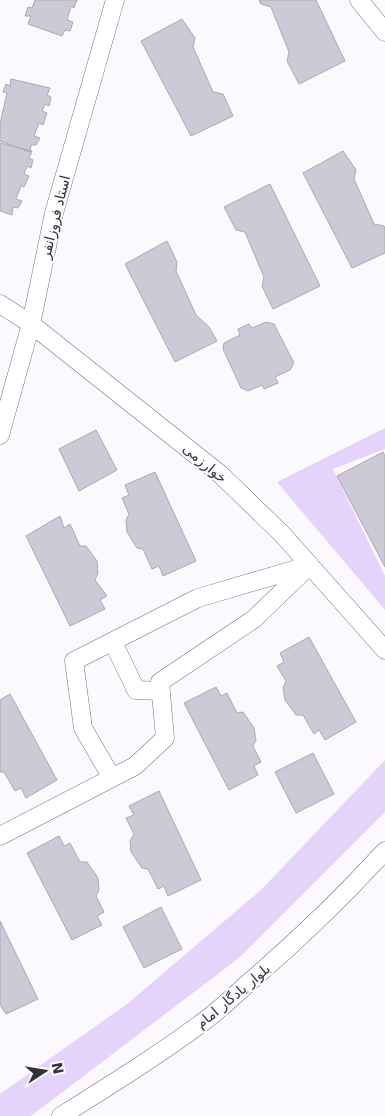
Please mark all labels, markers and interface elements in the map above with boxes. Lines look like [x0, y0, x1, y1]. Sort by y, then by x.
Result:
street label: استاد فروزانفر [37, 174, 74, 262]
street label: خوارزمی [179, 440, 230, 487]
street label: بلوار یادگار امام [193, 960, 274, 1032]
north arrow [20, 1046, 70, 1096]
text: N [49, 1061, 67, 1076]

